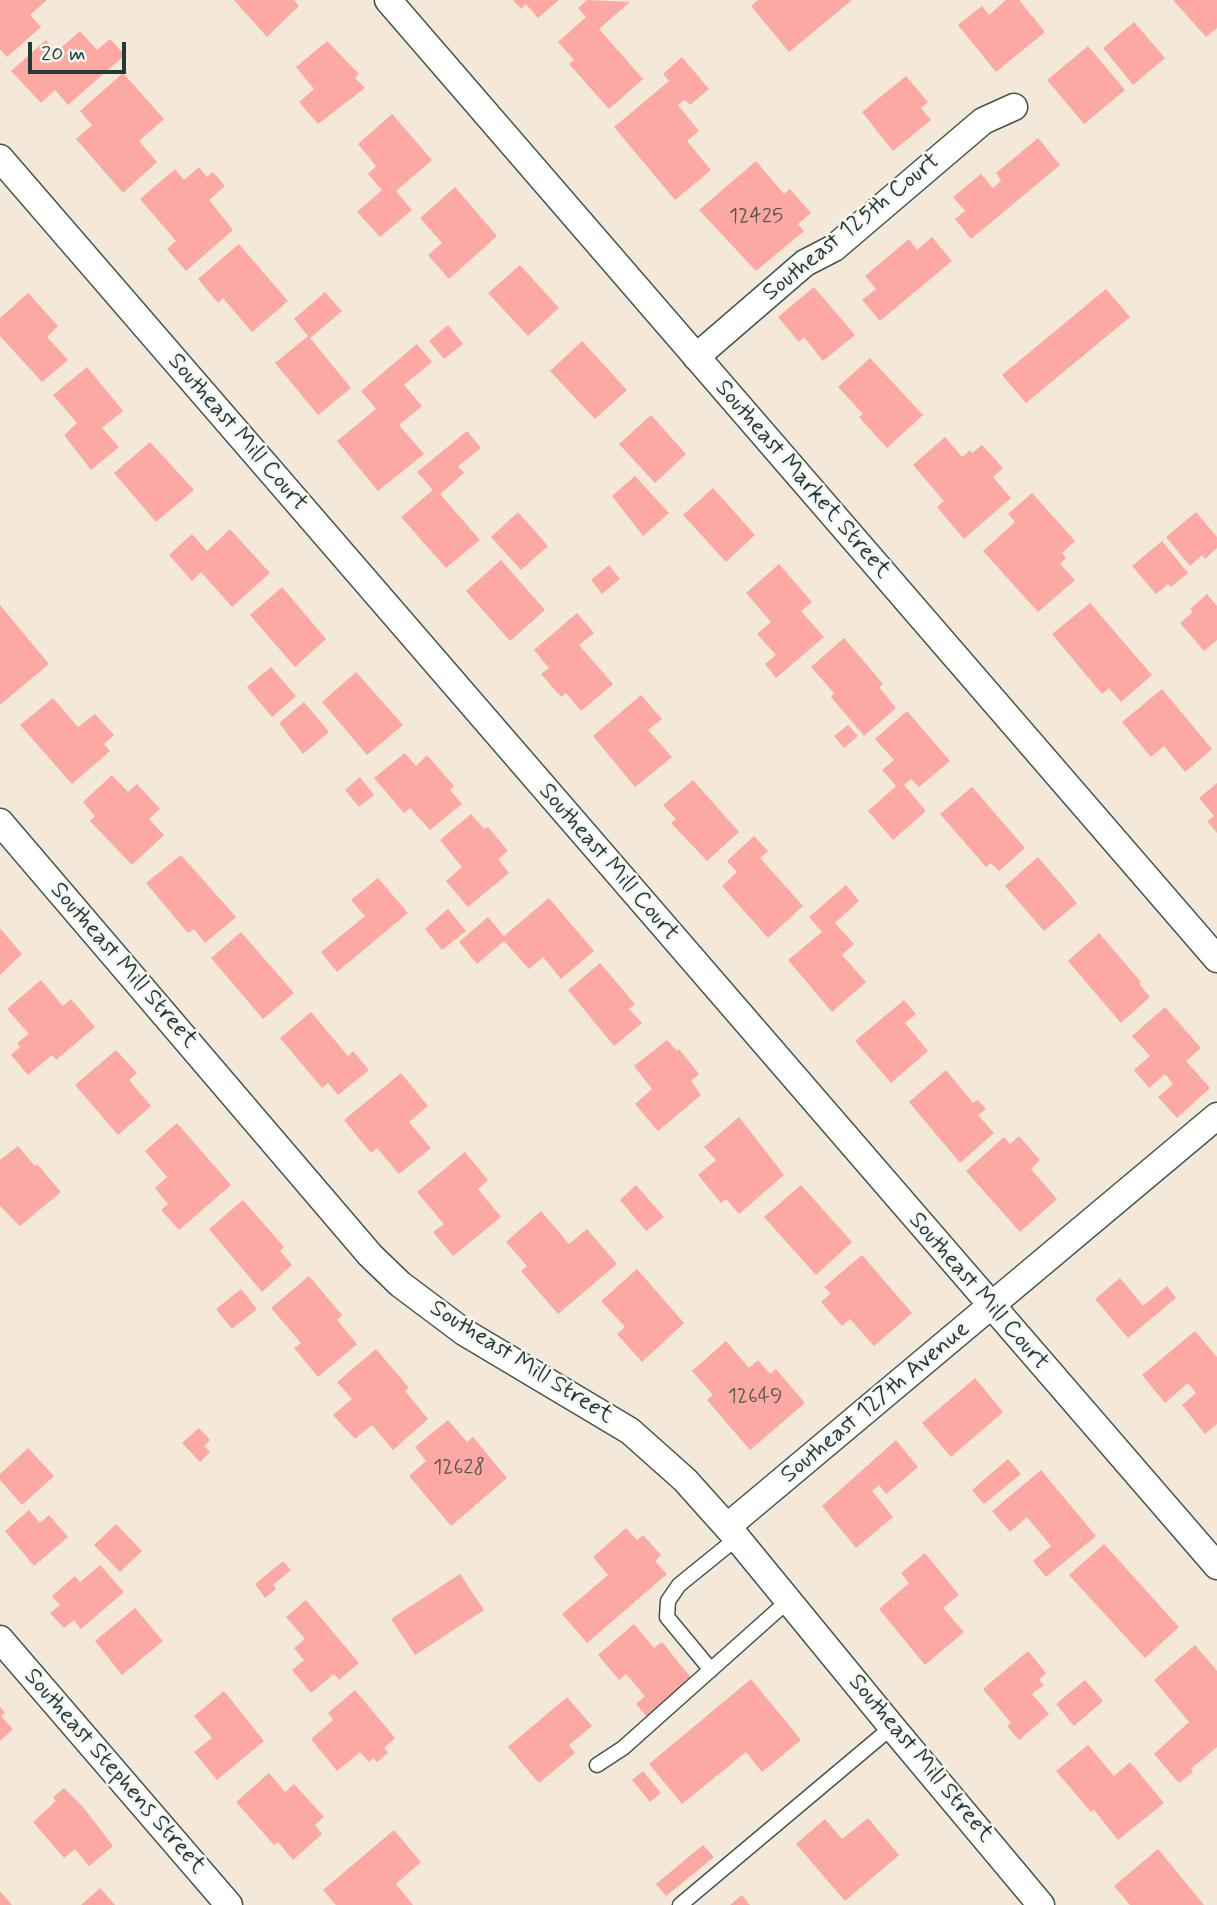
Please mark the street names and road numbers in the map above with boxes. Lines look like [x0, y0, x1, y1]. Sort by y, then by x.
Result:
street label: Southeast 125th Court [758, 148, 946, 308]
street label: Southeast Mill Court [161, 348, 313, 518]
street label: Southeast Market Street [708, 375, 896, 585]
street label: Southeast Mill Court [532, 778, 684, 948]
street label: Southeast Mill Street [43, 877, 203, 1055]
street label: Southeast Mill Court [902, 1207, 1054, 1377]
street label: Southeast Mill Street [424, 1295, 618, 1431]
street label: Southeast 127th Avenue [776, 1316, 976, 1490]
street label: Southeast Stephens Street [17, 1663, 211, 1881]
street label: Southeast Mill Street [841, 1669, 999, 1849]

